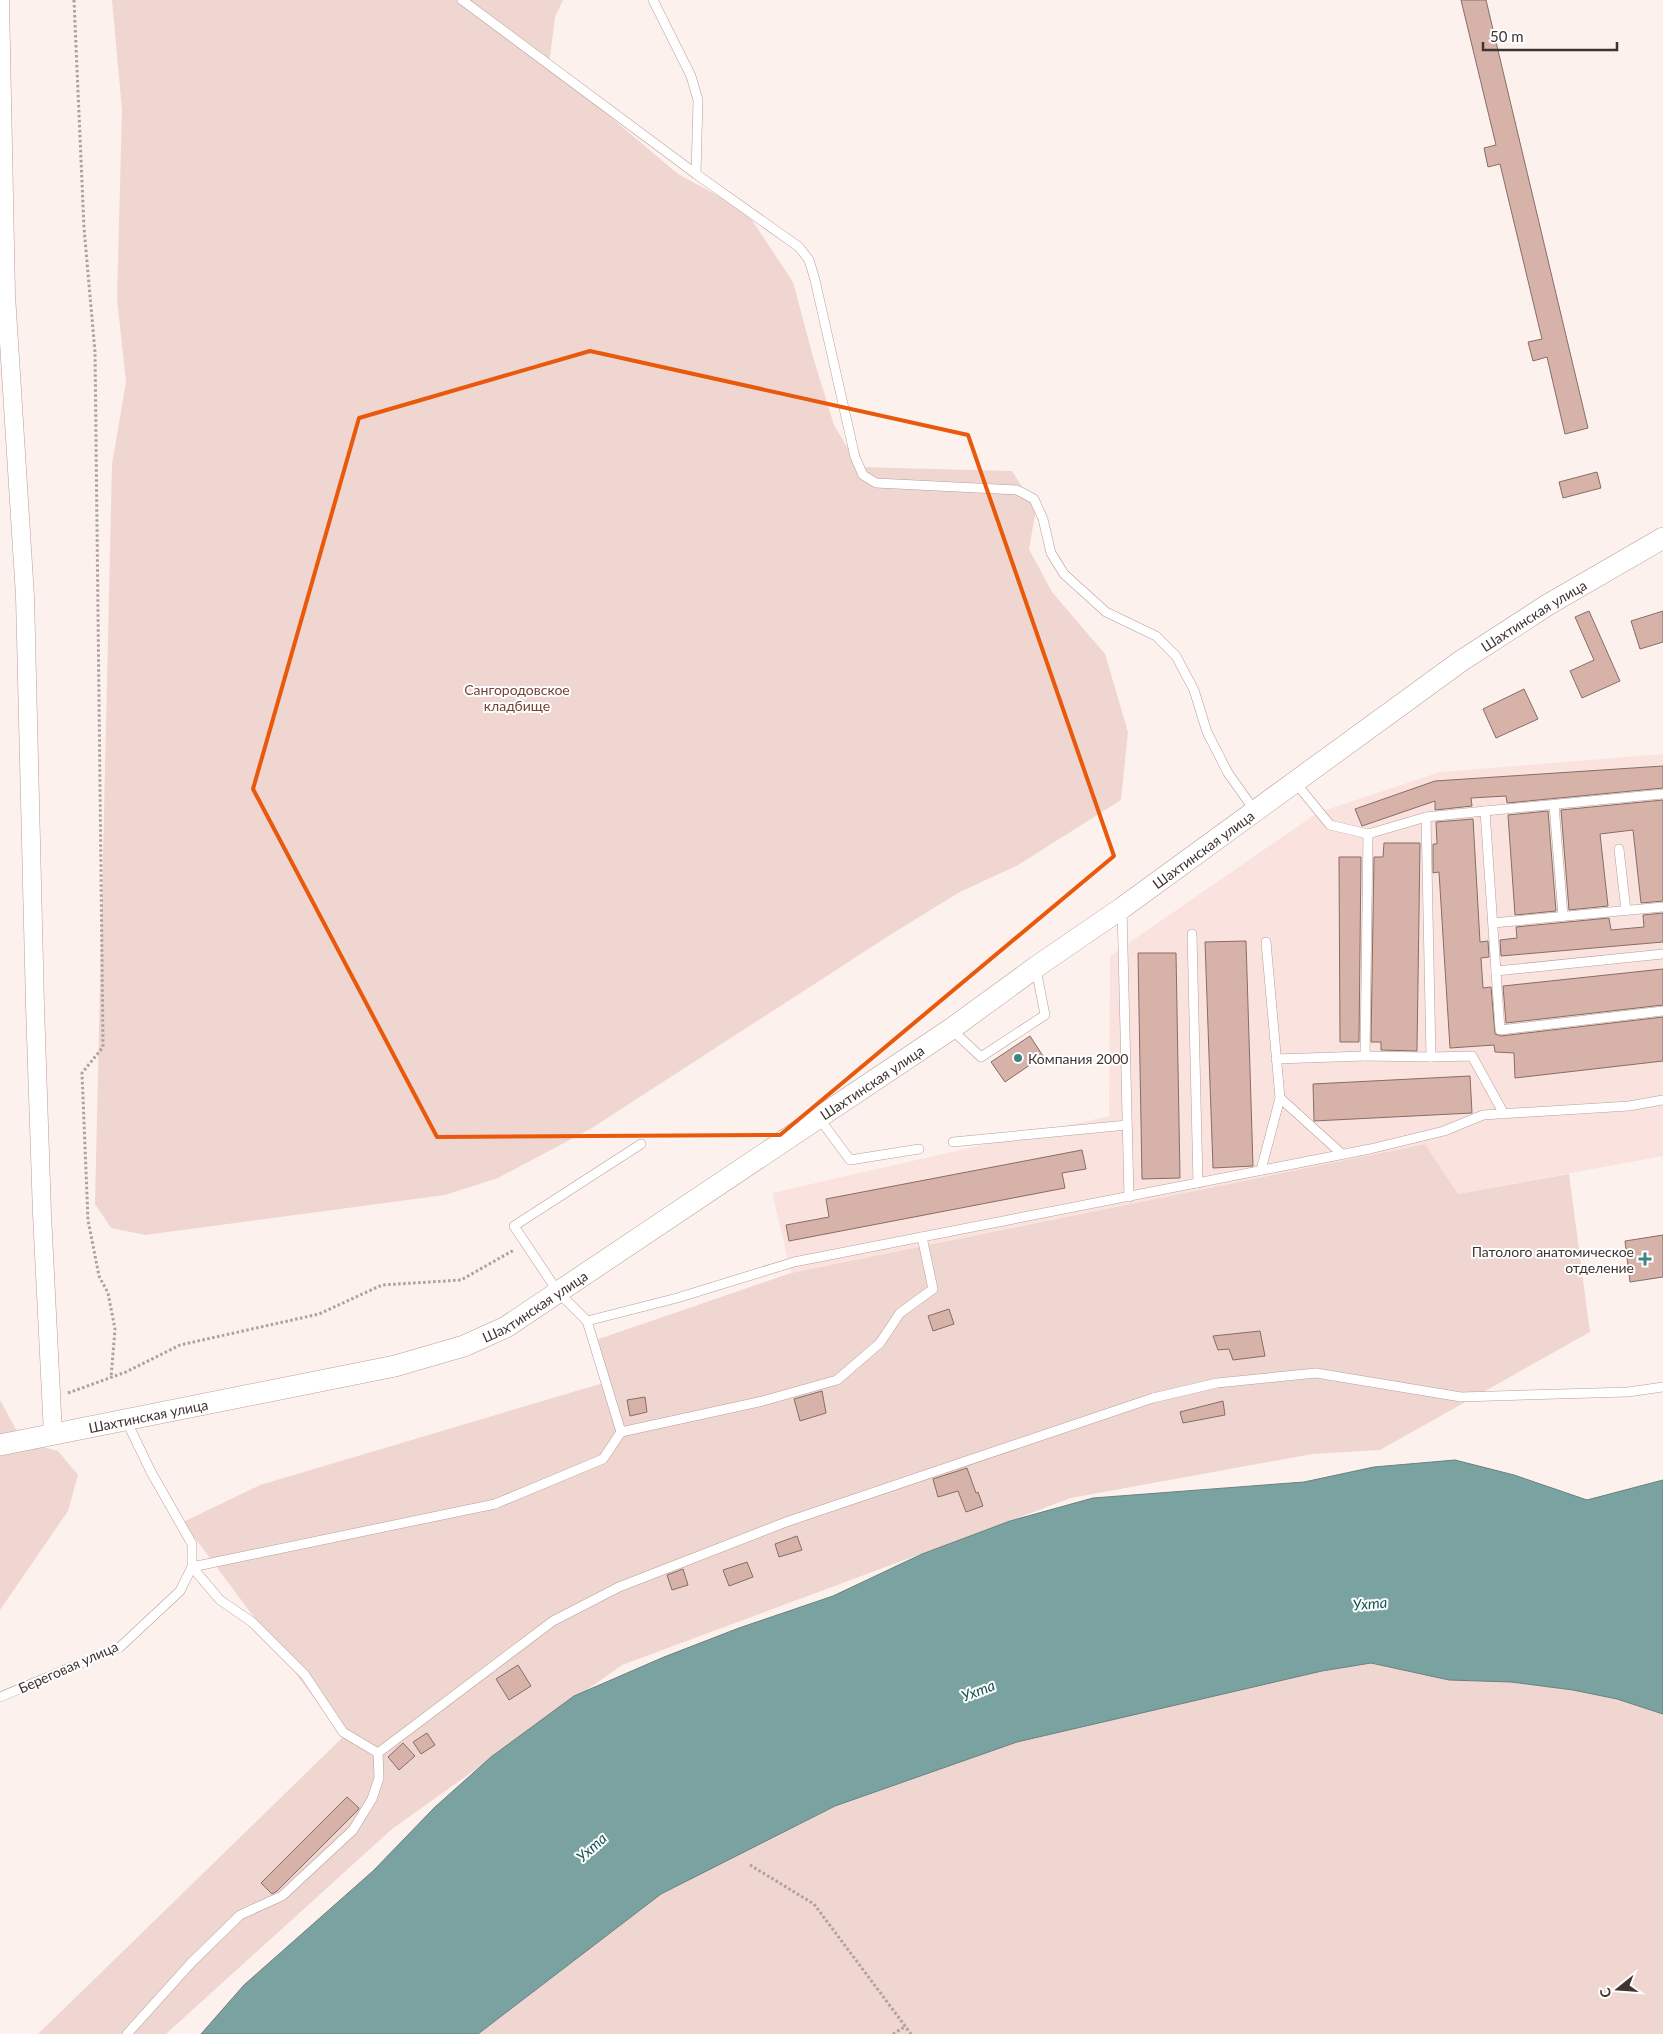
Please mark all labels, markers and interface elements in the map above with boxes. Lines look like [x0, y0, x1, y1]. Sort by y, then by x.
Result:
scale bar [1483, 20, 1617, 52]
text: 50 m [1490, 27, 1524, 45]
street label: Шахтинская улица [1477, 576, 1589, 655]
park label: Сангородовское кладбище [464, 681, 570, 714]
street label: Шахтинская улица [1149, 806, 1257, 892]
street label: Шахтинская улица [817, 1041, 927, 1123]
place label: Компания 2000 [1028, 1050, 1128, 1067]
marker: Компания 2000 [1012, 1052, 1024, 1064]
place label: Патолого анатомическое отделение [1472, 1243, 1634, 1276]
marker: Патолого анатомическое отделение [1638, 1252, 1652, 1266]
street label: Шахтинская улица [479, 1266, 591, 1345]
street label: Шахтинская улица [87, 1395, 209, 1436]
water label: Ухта [1352, 1593, 1388, 1613]
street label: Береговая улица [16, 1637, 120, 1697]
water label: Ухта [959, 1675, 998, 1705]
water label: Ухта [572, 1829, 610, 1865]
north arrow [1593, 1964, 1643, 2014]
text: С [1595, 1985, 1615, 2000]

